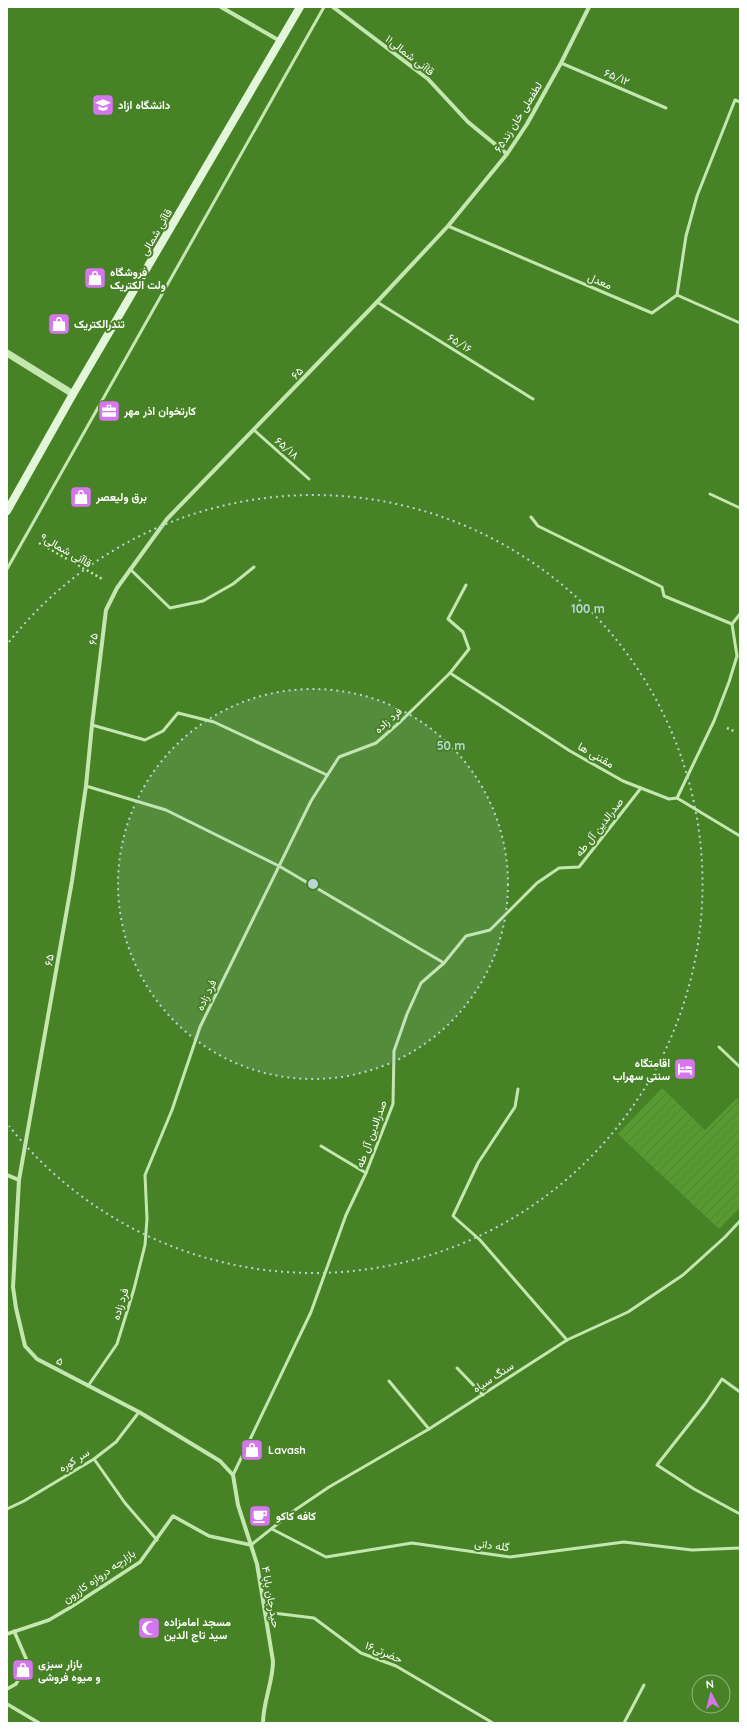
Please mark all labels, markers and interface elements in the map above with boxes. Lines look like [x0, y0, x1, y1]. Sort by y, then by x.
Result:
street label: قاآنی شمالی۱۱ [383, 32, 437, 78]
street label: ۶۵/۱۲ [602, 65, 632, 89]
street label: لطفعلی خان زند۶۵ [491, 79, 545, 155]
school or university icon: دانشگاه ازاد [90, 92, 116, 118]
place label: دانشگاه ازاد [118, 98, 171, 112]
street label: قاآنی شمالی [137, 206, 175, 258]
shop icon: فروشگاه ولت الکتریک [82, 265, 108, 291]
place label: فروشگاه ولت الکتریک [110, 265, 166, 292]
street label: معدل [586, 270, 614, 292]
shop icon: تندرالکتریک [46, 311, 72, 337]
place label: تندرالکتریک [74, 317, 125, 331]
street label: ۶۵/۱۶ [445, 330, 475, 356]
street label: ۶۵ [288, 364, 306, 382]
office icon: کارتخوان اذر مهر [96, 398, 122, 424]
place label: کارتخوان اذر مهر [123, 404, 196, 418]
street label: ۶۵/۱۸ [272, 434, 302, 463]
shop icon: برق ولیعصر [68, 484, 94, 510]
place label: برق ولیعصر [95, 490, 147, 504]
street label: ۹قاآنی شمالی [38, 530, 94, 570]
text: 100 m [571, 601, 605, 616]
street label: ۶۵ [85, 632, 101, 646]
street label: فرد زاده [371, 704, 405, 736]
text: 50 m [437, 738, 465, 753]
street label: مقننی ها [575, 739, 617, 771]
street label: صدرالدین آل طه [572, 795, 626, 859]
centre of rings [306, 877, 320, 891]
street label: ۶۵ [41, 953, 57, 967]
street label: فرد زاده [193, 977, 219, 1013]
place label: اقامتگاه سنتی سهراب [613, 1056, 670, 1083]
hotel icon: اقامتگاه سنتی سهراب [672, 1056, 698, 1082]
street label: صدرالدین آل طه [352, 1098, 390, 1170]
street label: فرد زاده [109, 1286, 131, 1322]
street label: ۵ [54, 1353, 66, 1369]
street label: سنگ سیاه [470, 1358, 517, 1396]
shop icon: Lavash [239, 1437, 265, 1463]
place label: Lavash [268, 1443, 306, 1457]
street label: سر کوره [56, 1445, 92, 1475]
cafe icon: کافه کاکو [247, 1503, 273, 1529]
place label: کافه کاکو [276, 1509, 316, 1523]
street label: گله دانی [474, 1536, 510, 1554]
street label: بازارچه دروازه کازرون [60, 1546, 139, 1607]
street label: حیدرجان بابا ۴ [259, 1565, 283, 1629]
mosque icon: مسجد امامزاده سید تاج الدین [136, 1615, 162, 1641]
place label: مسجد امامزاده سید تاج الدین [164, 1615, 231, 1643]
street label: حضرتی۱۶ [363, 1638, 405, 1666]
shop icon: بازار سبزی و میوه فروشی [10, 1657, 36, 1683]
place label: بازار سبزی و میوه فروشی [38, 1657, 101, 1684]
north arrow [691, 1674, 731, 1714]
text: N [705, 1677, 715, 1692]

